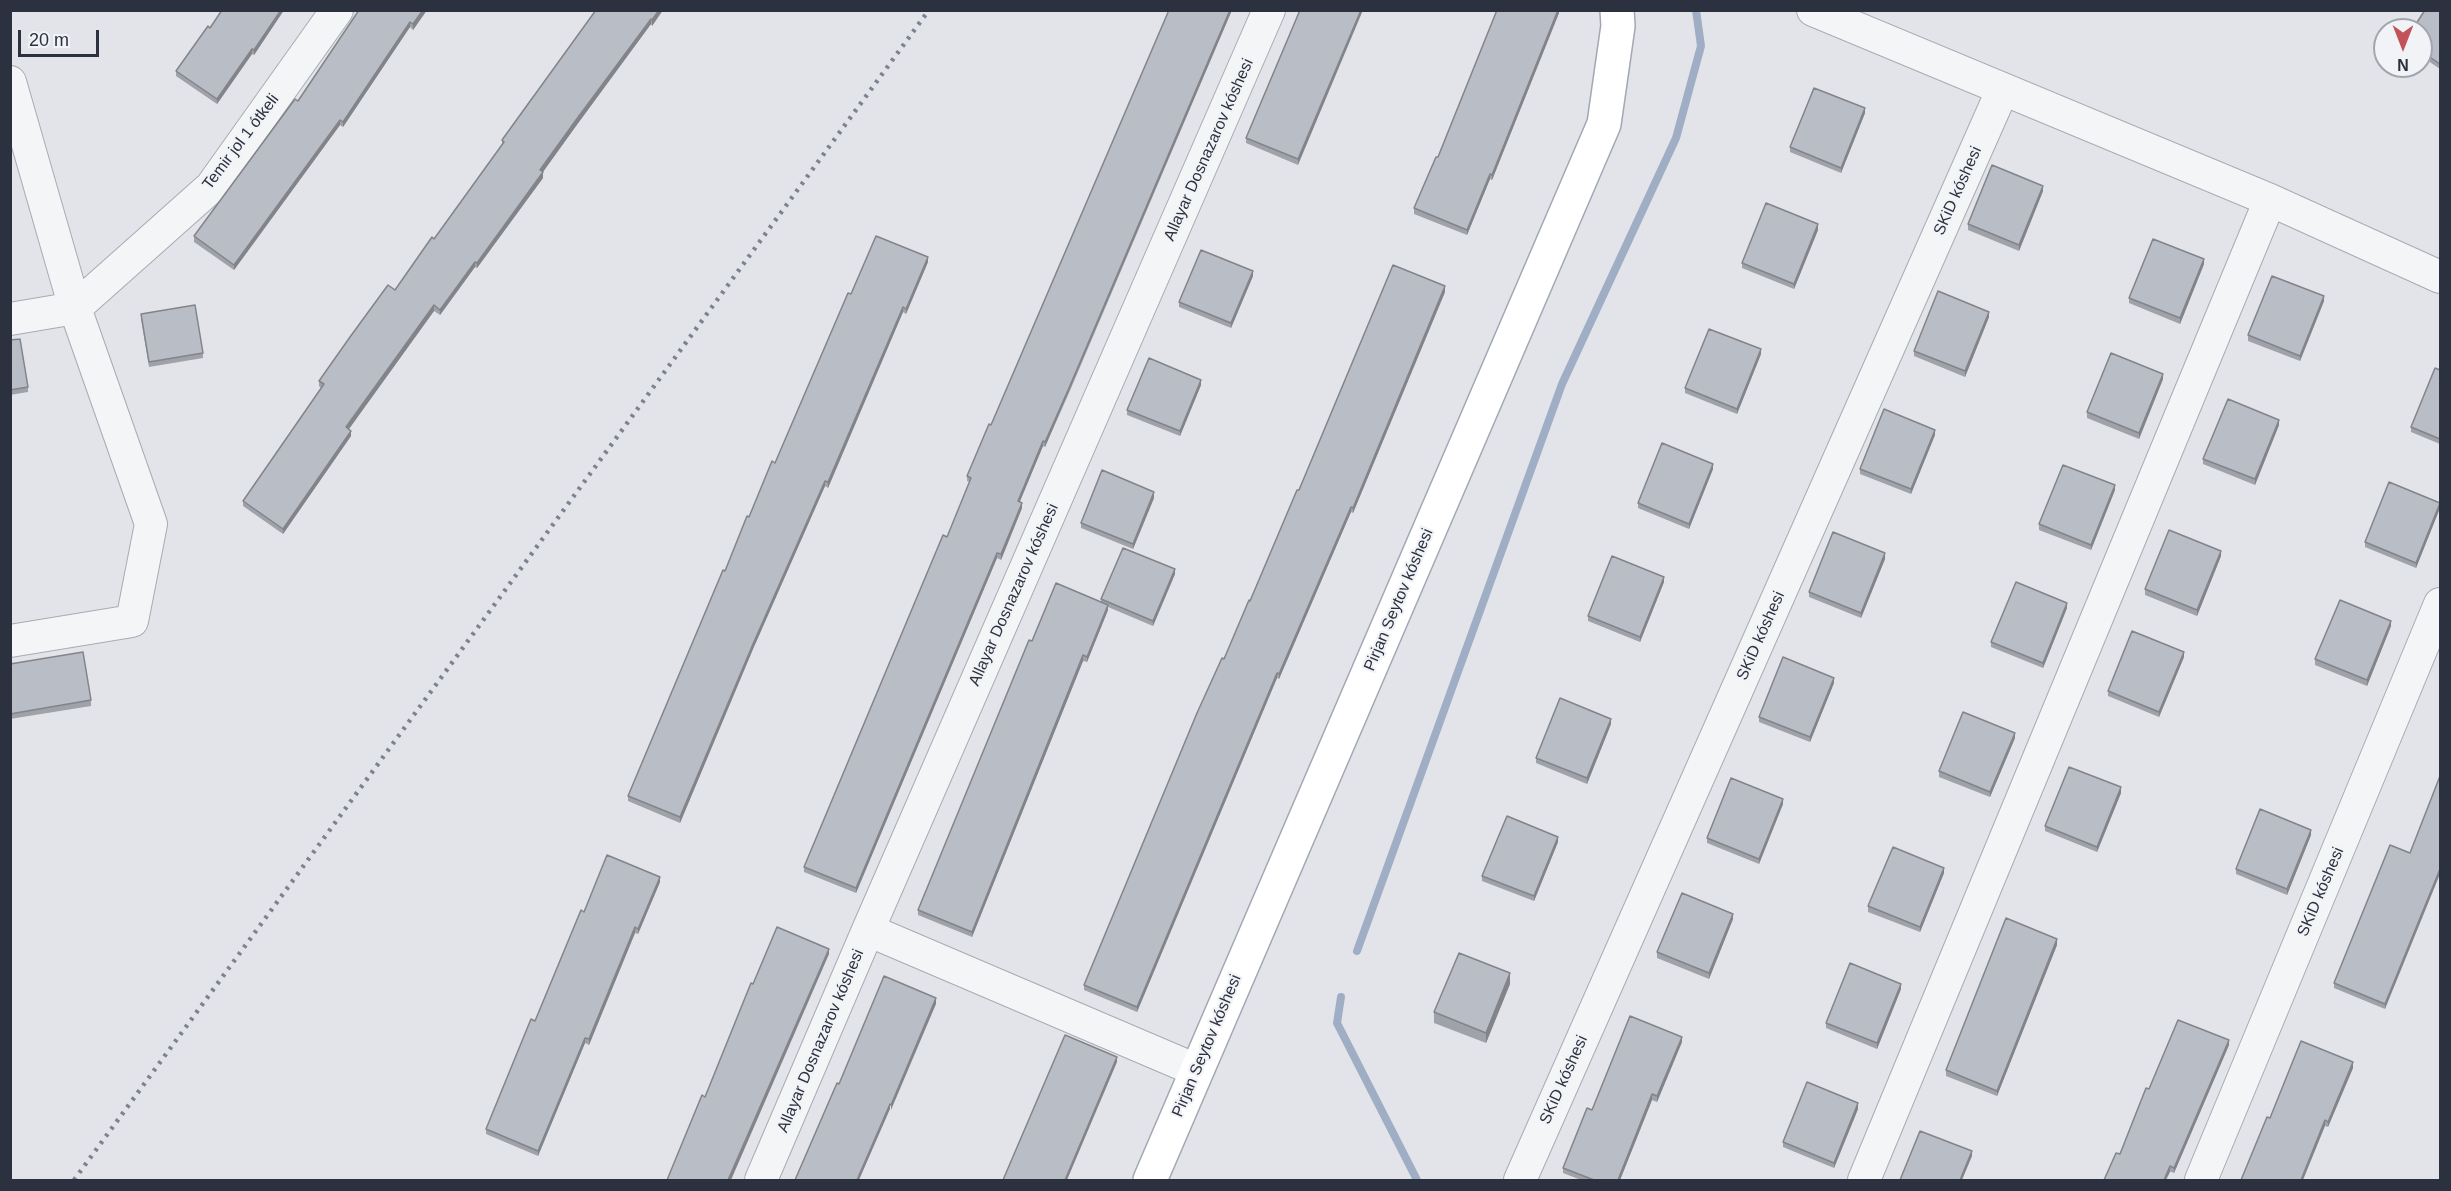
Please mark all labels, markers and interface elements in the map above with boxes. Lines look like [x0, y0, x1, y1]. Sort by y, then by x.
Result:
scale bar [21, 18, 102, 56]
north arrow [2373, 18, 2433, 78]
text: 20 m [29, 30, 69, 50]
street label: Allayar Dosnazarov kóshesi [1160, 56, 1258, 244]
text: N [2397, 56, 2409, 73]
street label: Temir jol 1 ótkeli [199, 90, 283, 194]
street label: SKiD kóshesi [1930, 144, 1986, 238]
street label: Allayar Dosnazarov kóshesi [965, 501, 1063, 689]
street label: Pirjan Seytov kóshesi [1360, 526, 1438, 674]
street label: SKiD kóshesi [1733, 589, 1789, 683]
street label: SKiD kóshesi [2294, 844, 2348, 940]
street label: Allayar Dosnazarov kóshesi [774, 946, 868, 1136]
street label: Pirjan Seytov kóshesi [1168, 972, 1246, 1120]
street label: SKiD kóshesi [1536, 1033, 1592, 1127]

